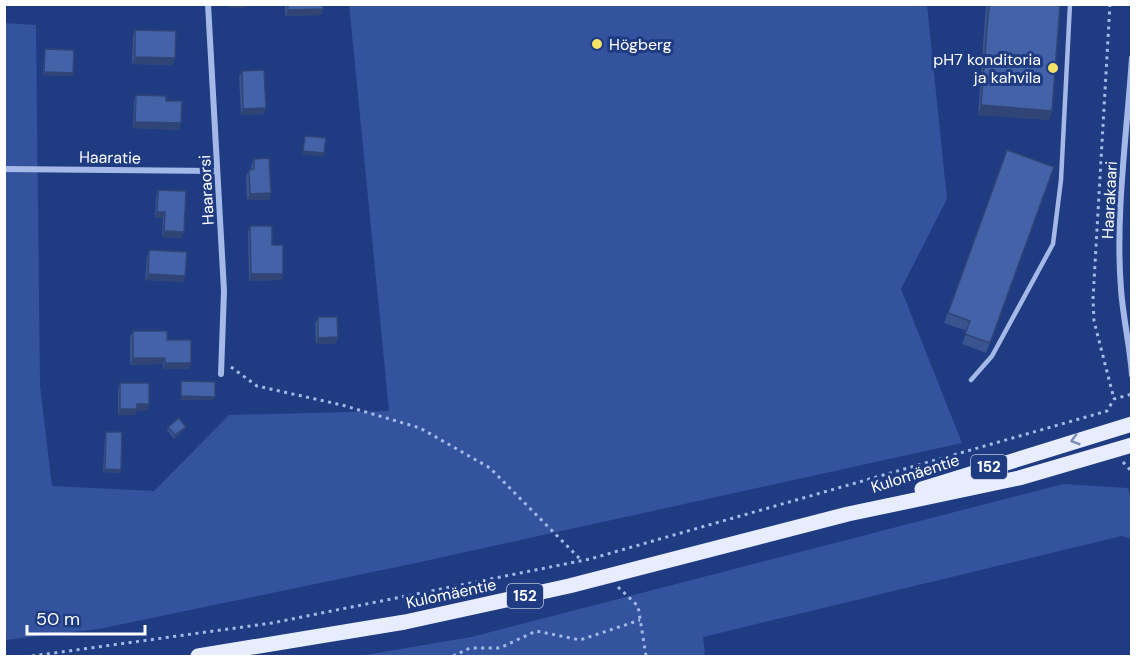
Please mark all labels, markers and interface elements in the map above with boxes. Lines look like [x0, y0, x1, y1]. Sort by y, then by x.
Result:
place label: Högberg [609, 34, 672, 55]
marker: Högberg [590, 37, 604, 51]
place label: pH7 konditoria ja kahvila [933, 49, 1041, 88]
marker: pH7 konditoria ja kahvila [1046, 61, 1060, 75]
street label: Haaratie [79, 146, 141, 169]
street label: Haaraorsi [194, 154, 219, 226]
street label: Haarakaari [1097, 160, 1122, 240]
one-way arrow [1070, 433, 1081, 445]
street label: Kulomäentie [868, 449, 962, 498]
road number: 152 [971, 455, 1007, 479]
street label: Kulomäentie [404, 574, 498, 613]
road number: 152 [507, 584, 543, 608]
scale bar [27, 598, 146, 636]
text: 50 m [36, 607, 80, 631]

